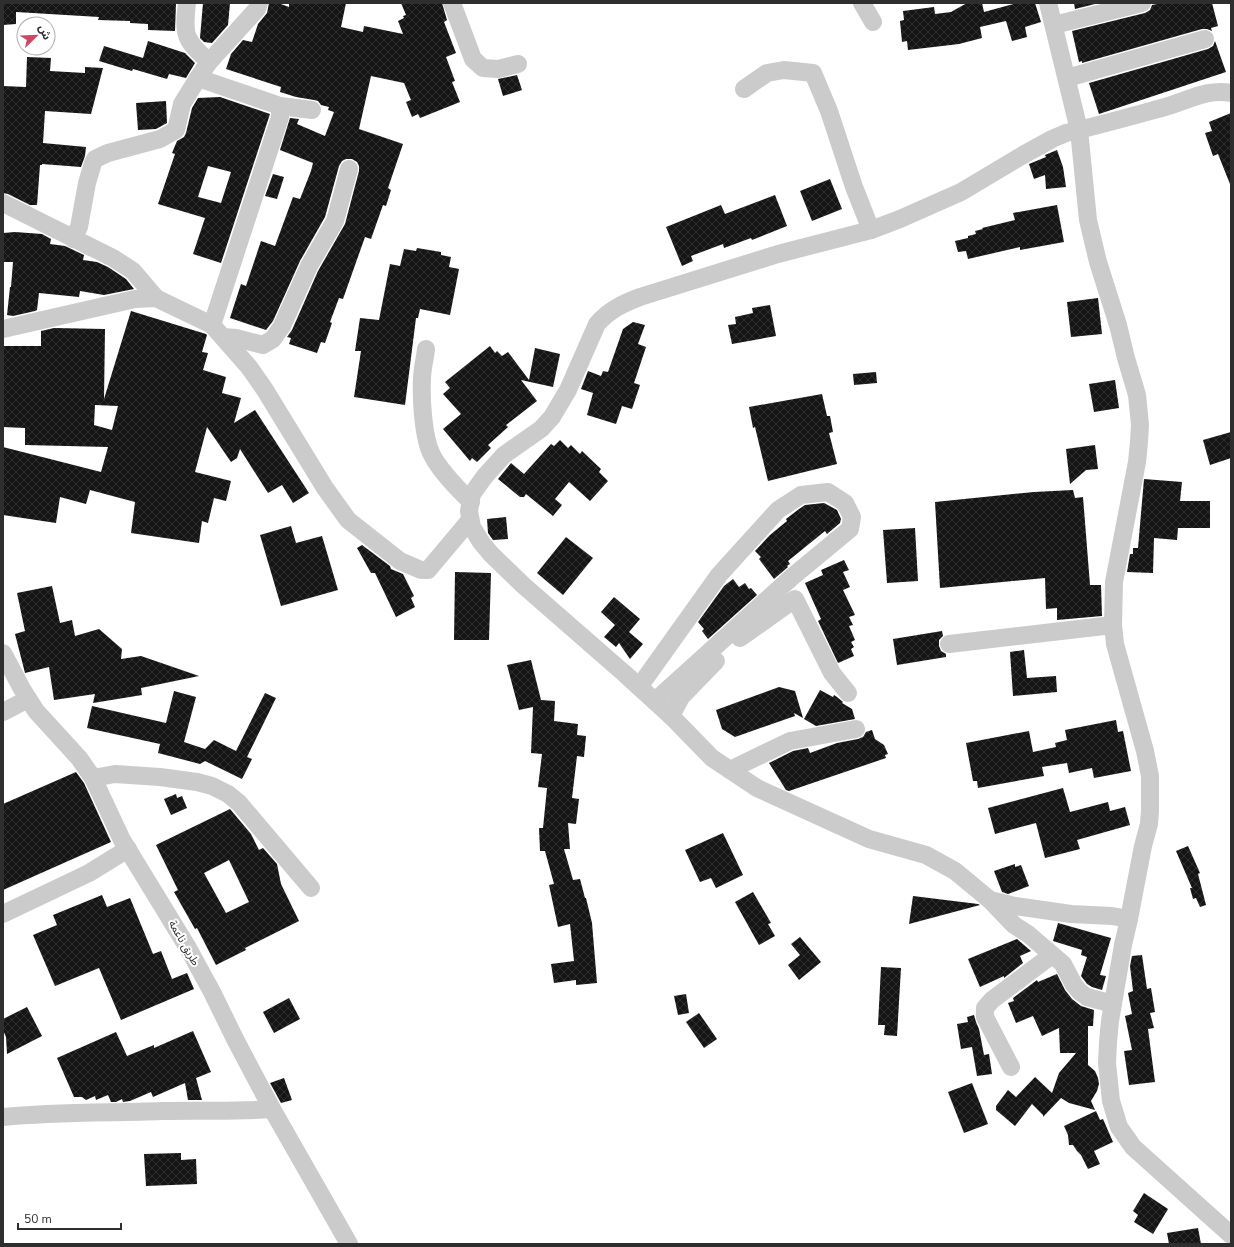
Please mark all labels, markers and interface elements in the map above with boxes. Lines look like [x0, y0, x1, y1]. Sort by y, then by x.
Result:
north arrow [16, 16, 56, 56]
text: ش [35, 22, 55, 42]
street label: طريق ناعمة [165, 918, 203, 968]
scale bar [18, 1205, 121, 1231]
text: 50 m [24, 1211, 52, 1227]

